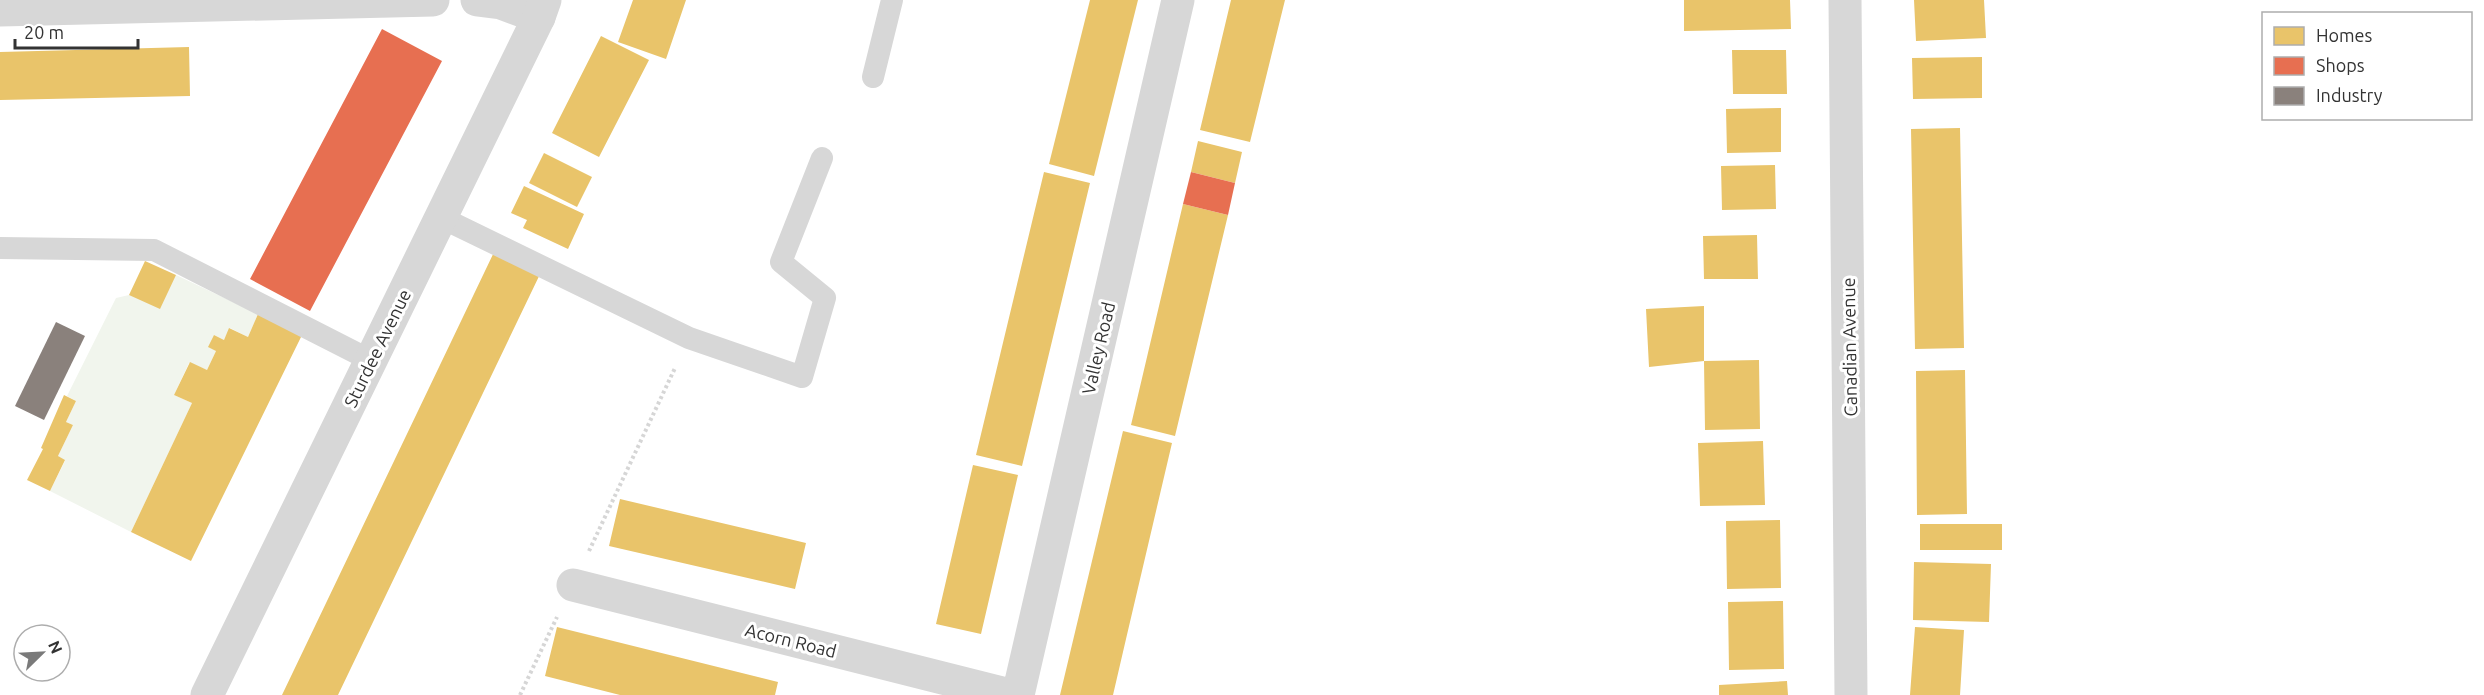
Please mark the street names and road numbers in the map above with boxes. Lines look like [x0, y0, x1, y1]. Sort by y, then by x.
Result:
street label: Canadian Avenue [1838, 277, 1860, 417]
street label: Sturdee Avenue [340, 286, 414, 410]
street label: Valley Road [1078, 300, 1118, 396]
street label: Acorn Road [743, 619, 839, 661]

